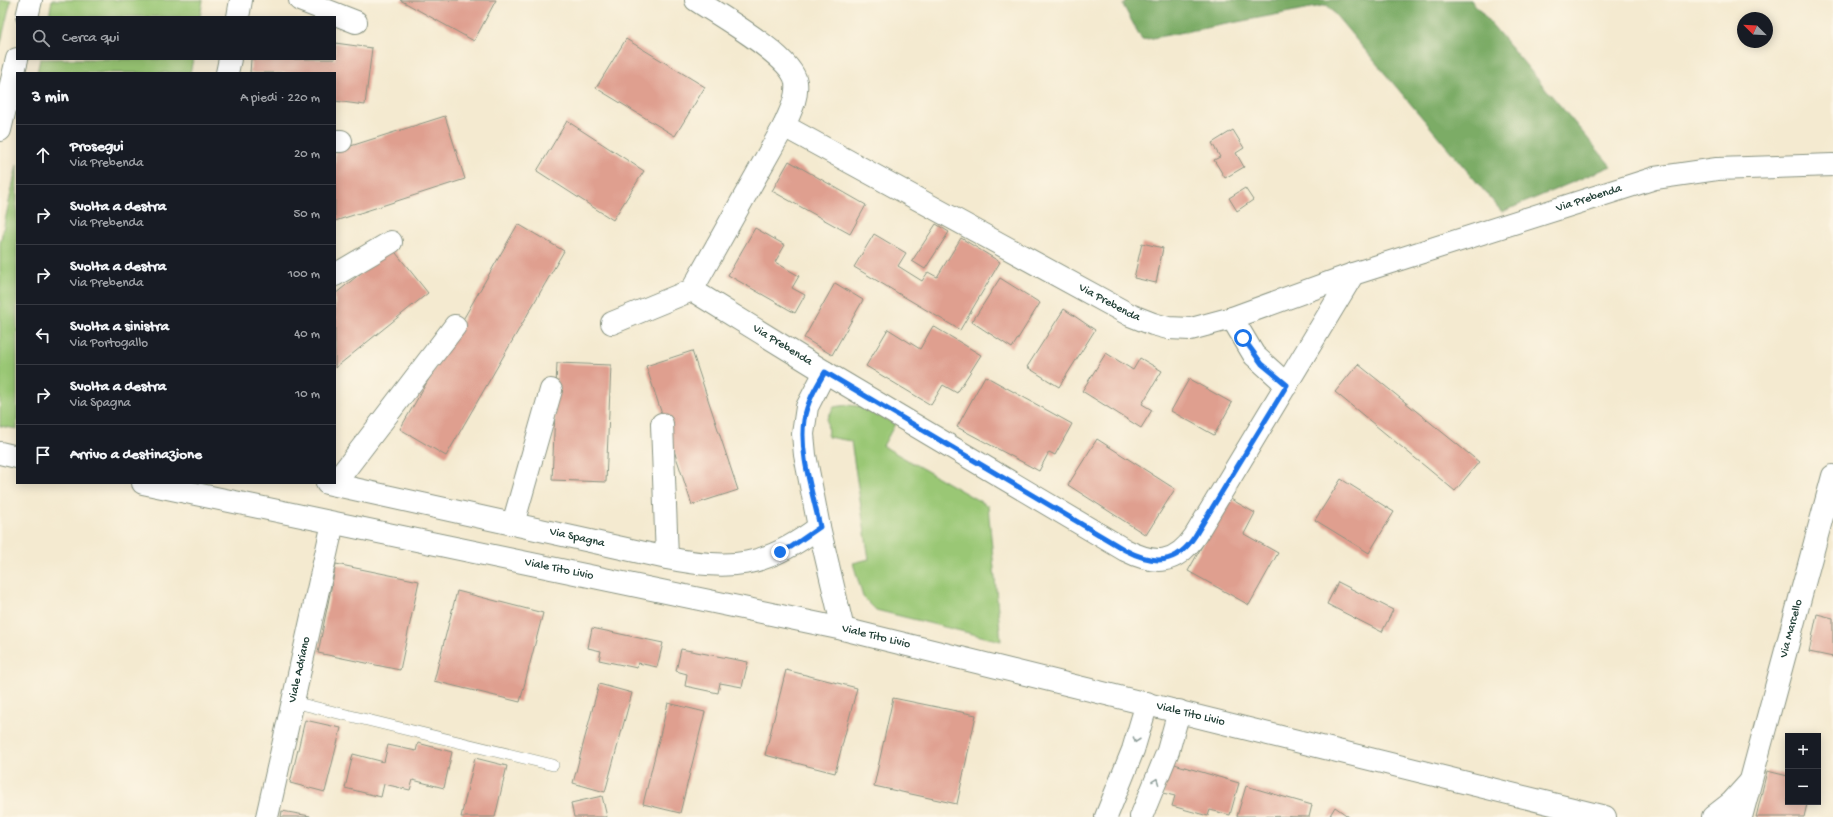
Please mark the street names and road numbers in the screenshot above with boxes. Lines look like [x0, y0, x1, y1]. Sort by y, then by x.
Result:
street label: Via Prebenda [1554, 182, 1624, 216]
street label: Via Prebenda [1075, 281, 1142, 325]
street label: Via Prebenda [749, 321, 815, 370]
street label: Via Spagna [547, 525, 606, 551]
street label: Viale Tito Livio [522, 556, 595, 584]
street label: Via Marcello [1777, 598, 1806, 660]
street label: Viale Tito Livio [839, 622, 912, 652]
street label: Viale Adriano [286, 635, 314, 705]
street label: Viale Tito Livio [1154, 699, 1226, 730]

